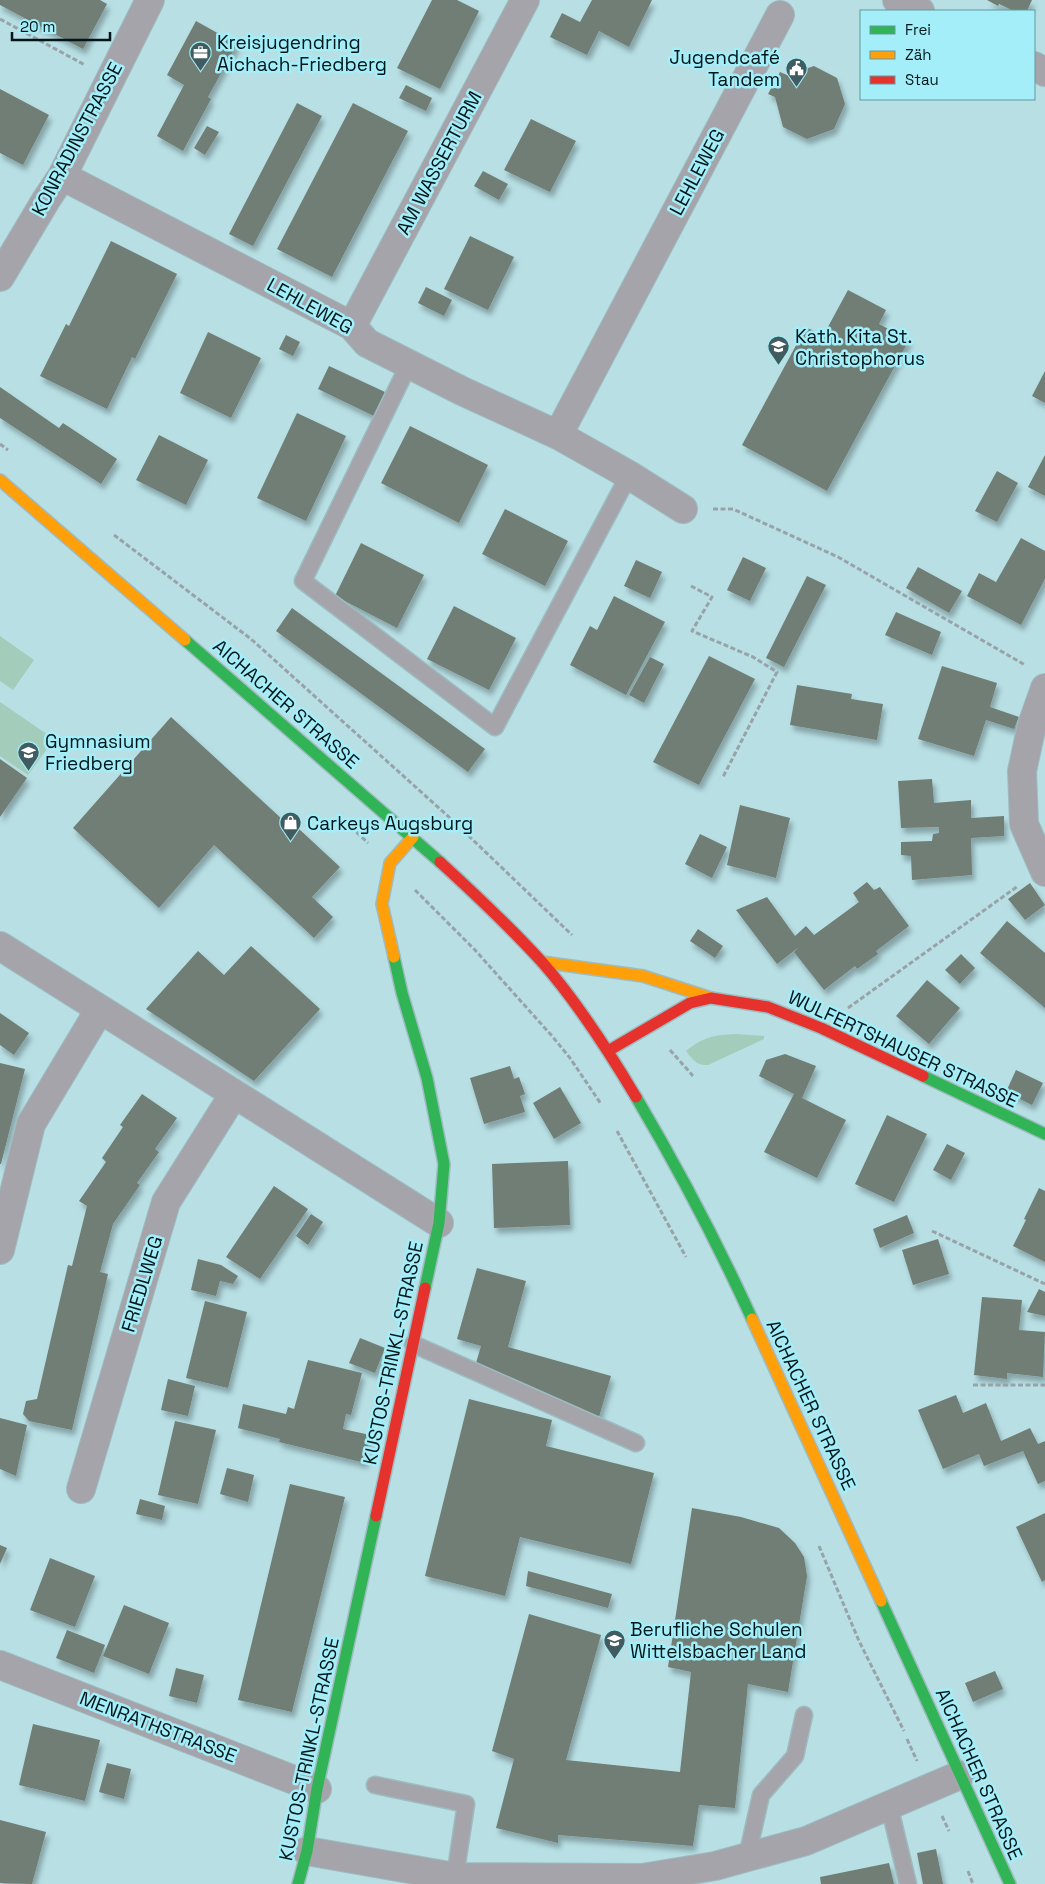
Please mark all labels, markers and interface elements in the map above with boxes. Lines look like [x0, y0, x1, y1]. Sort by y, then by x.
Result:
scale bar [12, 10, 110, 42]
legend [860, 10, 1035, 100]
text: 20 m [20, 17, 55, 36]
text: Frei [905, 20, 931, 39]
place label: Kreisjugendring Aichach-Friedberg [217, 30, 387, 77]
office icon: Kreisjugendring Aichach-Friedberg [189, 41, 213, 72]
place label: Jugendcafé Tandem [669, 45, 780, 92]
text: Zäh [905, 45, 931, 64]
public building icon: Jugendcafé Tandem [784, 56, 808, 87]
street label: KONRADINSTRASSE [26, 58, 128, 220]
text: Stau [905, 70, 939, 89]
street label: AM WASSERTURM [391, 87, 487, 239]
street label: LEHLEWEG [664, 124, 730, 220]
street label: LEHLEWEG [263, 272, 357, 340]
place label: Kath. Kita St. Christophorus [795, 324, 925, 371]
school or university icon: Kath. Kita St. Christophorus [767, 335, 791, 366]
street label: AICHACHER STRASSE [208, 634, 364, 774]
place label: Gymnasium Friedberg [45, 729, 151, 776]
school or university icon: Gymnasium Friedberg [17, 740, 41, 771]
shop icon: Carkeys Augsburg [279, 811, 303, 842]
place label: Carkeys Augsburg [307, 811, 473, 836]
street label: WULFERTSHAUSER STRASSE [784, 985, 1022, 1113]
street label: FRIEDLWEG [115, 1233, 169, 1335]
street label: KUSTOS-TRINKL-STRASSE [357, 1239, 429, 1467]
street label: AICHACHER STRASSE [760, 1316, 862, 1494]
place label: Berufliche Schulen Wittelsbacher Land [630, 1617, 806, 1664]
school or university icon: Berufliche Schulen Wittelsbacher Land [602, 1628, 626, 1659]
street label: KUSTOS-TRINKL-STRASSE [273, 1635, 345, 1863]
street label: AICHACHER STRASSE [930, 1684, 1028, 1864]
street label: MENRATHSTRASSE [76, 1686, 240, 1768]

